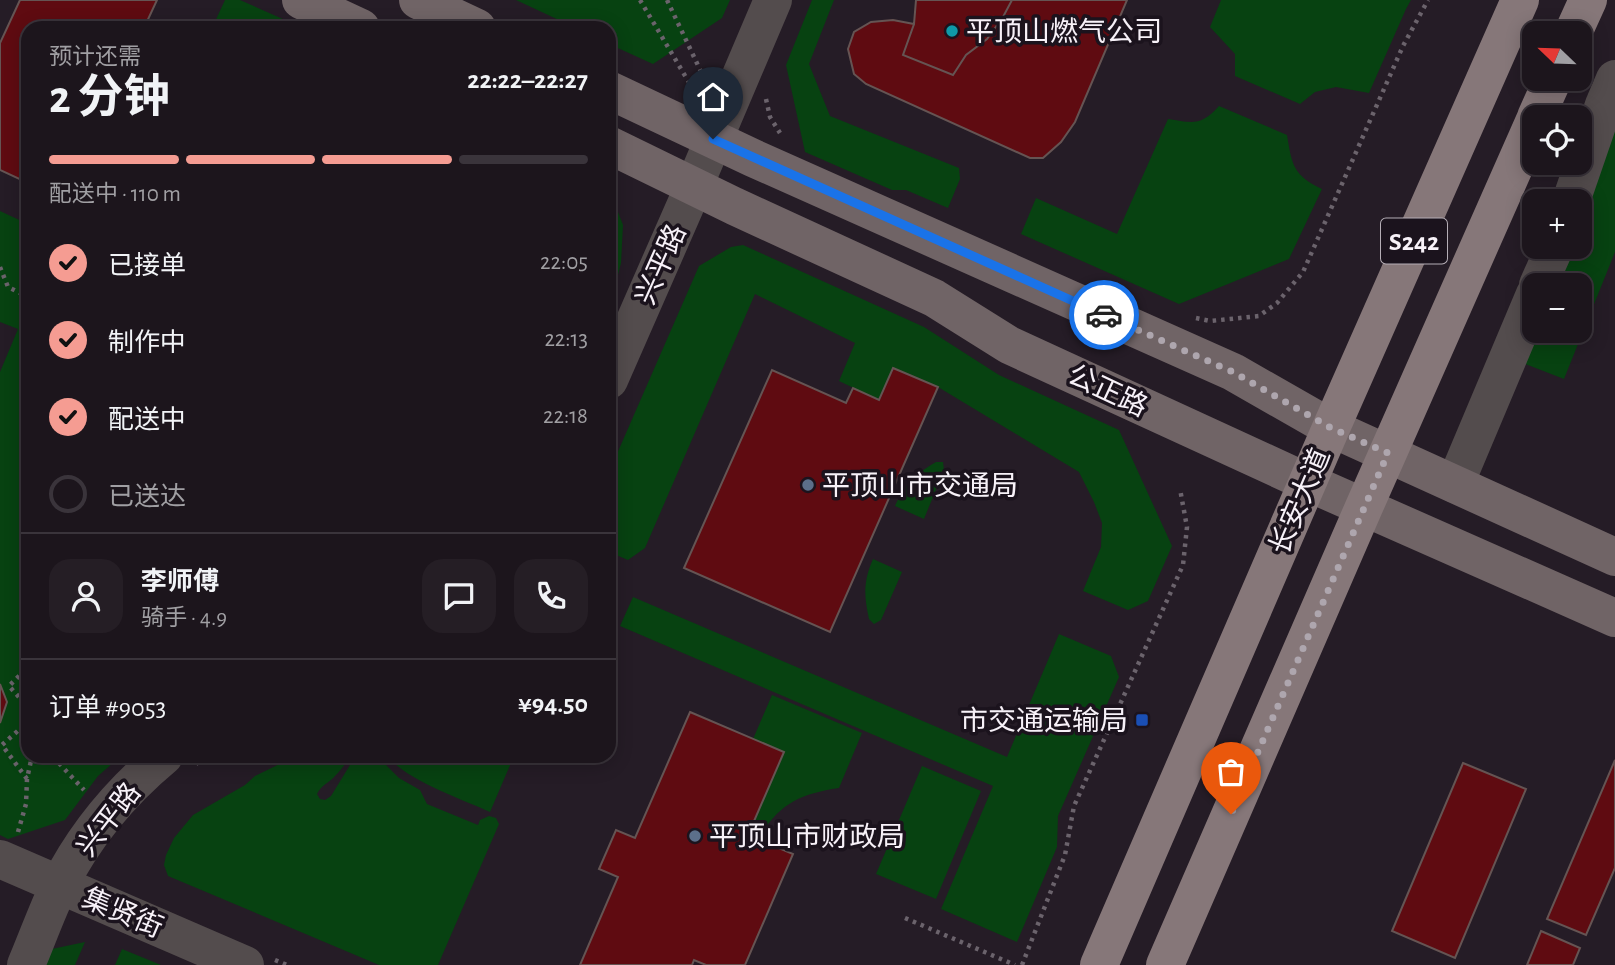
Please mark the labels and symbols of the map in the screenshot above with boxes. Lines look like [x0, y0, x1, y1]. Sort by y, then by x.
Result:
place label: 平顶山燃气公司 [966, 17, 1162, 47]
north arrow [1522, 21, 1592, 91]
marker: 平顶山燃气公司 [944, 23, 960, 39]
pin [683, 67, 743, 139]
road number: S242 [1381, 218, 1447, 264]
street label: 兴平路 [630, 220, 692, 309]
courier [1069, 280, 1139, 350]
street label: 公正路 [1063, 360, 1152, 422]
street label: 长安大道 [1264, 444, 1336, 559]
place label: 平顶山市交通局 [822, 471, 1018, 501]
marker: 平顶山市交通局 [800, 477, 816, 493]
place label: 市交通运输局 [960, 706, 1128, 736]
marker: 市交通运输局 [1134, 712, 1150, 728]
pin [1201, 742, 1261, 814]
street label: 兴平路 [71, 777, 146, 862]
place label: 平顶山市财政局 [709, 822, 905, 852]
marker: 平顶山市财政局 [687, 828, 703, 844]
street label: 集贤街 [78, 883, 167, 943]

